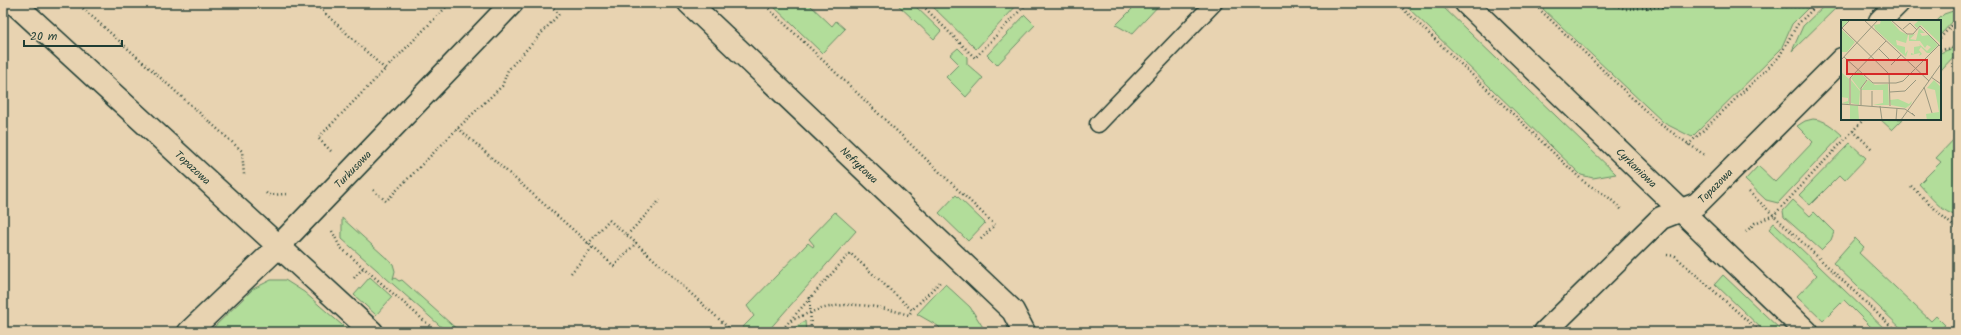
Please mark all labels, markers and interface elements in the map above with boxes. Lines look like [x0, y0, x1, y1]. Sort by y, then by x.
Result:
inset map [1841, 20, 1941, 120]
scale bar [24, 22, 122, 48]
text: 20 m [30, 27, 58, 46]
street label: Nefrytowa [835, 143, 882, 188]
street label: Cyrkoniowa [1611, 144, 1661, 193]
street label: Turkusowa [330, 146, 376, 193]
street label: Topazowa [170, 147, 214, 190]
street label: Topazowa [1694, 165, 1738, 208]

